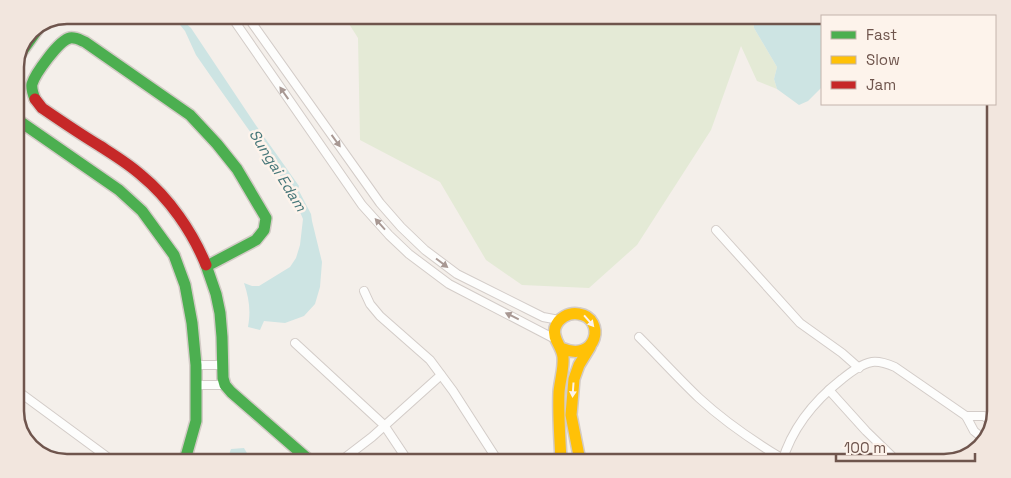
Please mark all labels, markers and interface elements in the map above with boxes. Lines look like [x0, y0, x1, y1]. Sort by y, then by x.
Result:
legend [821, 15, 996, 105]
text: Fast [866, 25, 897, 44]
text: Slow [866, 50, 900, 69]
text: Jam [866, 75, 896, 94]
one-way arrow [279, 86, 289, 100]
water label: Sungai Edam [245, 126, 311, 215]
one-way arrow [331, 134, 341, 148]
one-way arrow [374, 219, 386, 231]
one-way arrow [435, 258, 449, 268]
one-way arrow [505, 312, 519, 320]
one-way arrow [583, 315, 594, 327]
one-way arrow [568, 382, 576, 398]
scale bar [836, 430, 975, 462]
text: 100 m [844, 438, 886, 457]

